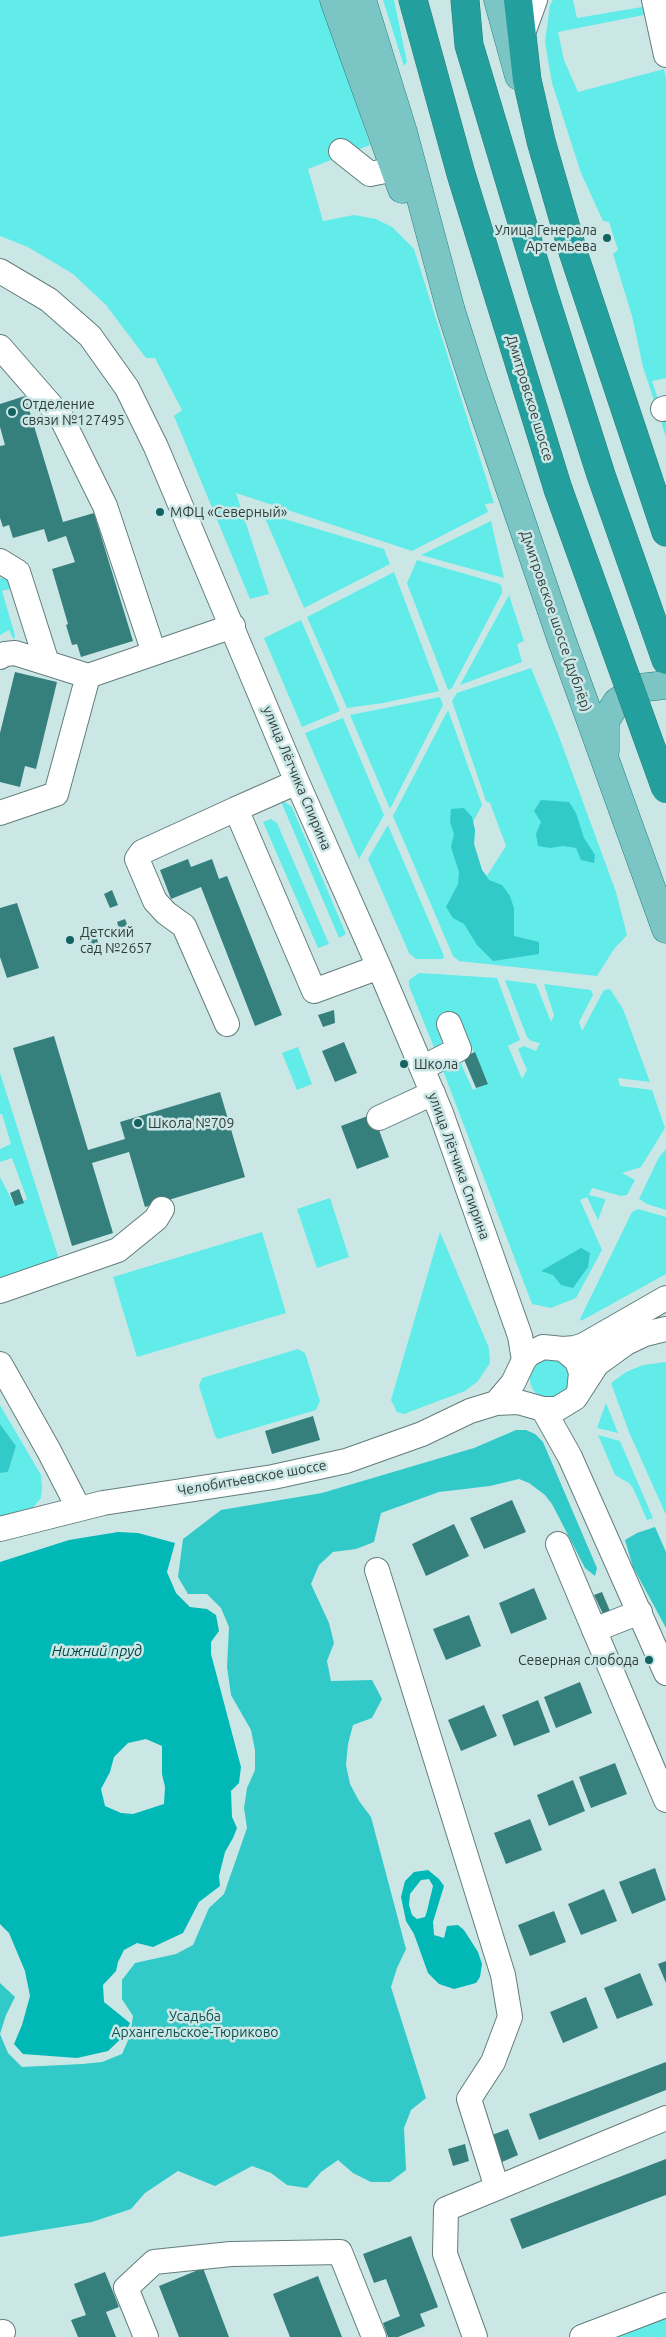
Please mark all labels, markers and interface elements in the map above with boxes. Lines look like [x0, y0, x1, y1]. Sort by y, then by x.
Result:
place label: Улица Генерала Артемьева [495, 222, 597, 254]
marker: Улица Генерала Артемьева [601, 232, 613, 244]
street label: Дмитровское шоссе [503, 333, 557, 463]
place label: Отделение связи №127495 [22, 396, 125, 428]
marker: Отделение связи №127495 [6, 406, 18, 418]
place label: МФЦ «Северный» [170, 504, 287, 520]
marker: МФЦ «Северный» [154, 506, 166, 518]
street label: Дмитровское шоссе (дублёр) [517, 528, 595, 714]
street label: улица Лётчика Спирина [259, 703, 335, 853]
place label: Детский сад №2657 [80, 924, 152, 956]
marker: Детский сад №2657 [64, 934, 76, 946]
place label: Школа [414, 1056, 458, 1072]
marker: Школа [398, 1058, 410, 1070]
street label: улица Лётчика Спирина [425, 1090, 493, 1242]
place label: Школа №709 [148, 1115, 234, 1131]
marker: Школа №709 [132, 1117, 144, 1129]
street label: Челобитьевское шоссе [176, 1457, 328, 1499]
water label: Нижний пруд [52, 1642, 142, 1660]
place label: Северная слобода [518, 1652, 639, 1668]
marker: Северная слобода [643, 1654, 655, 1666]
park label: Усадьба Архангельское-Тюриково [111, 2008, 279, 2040]

